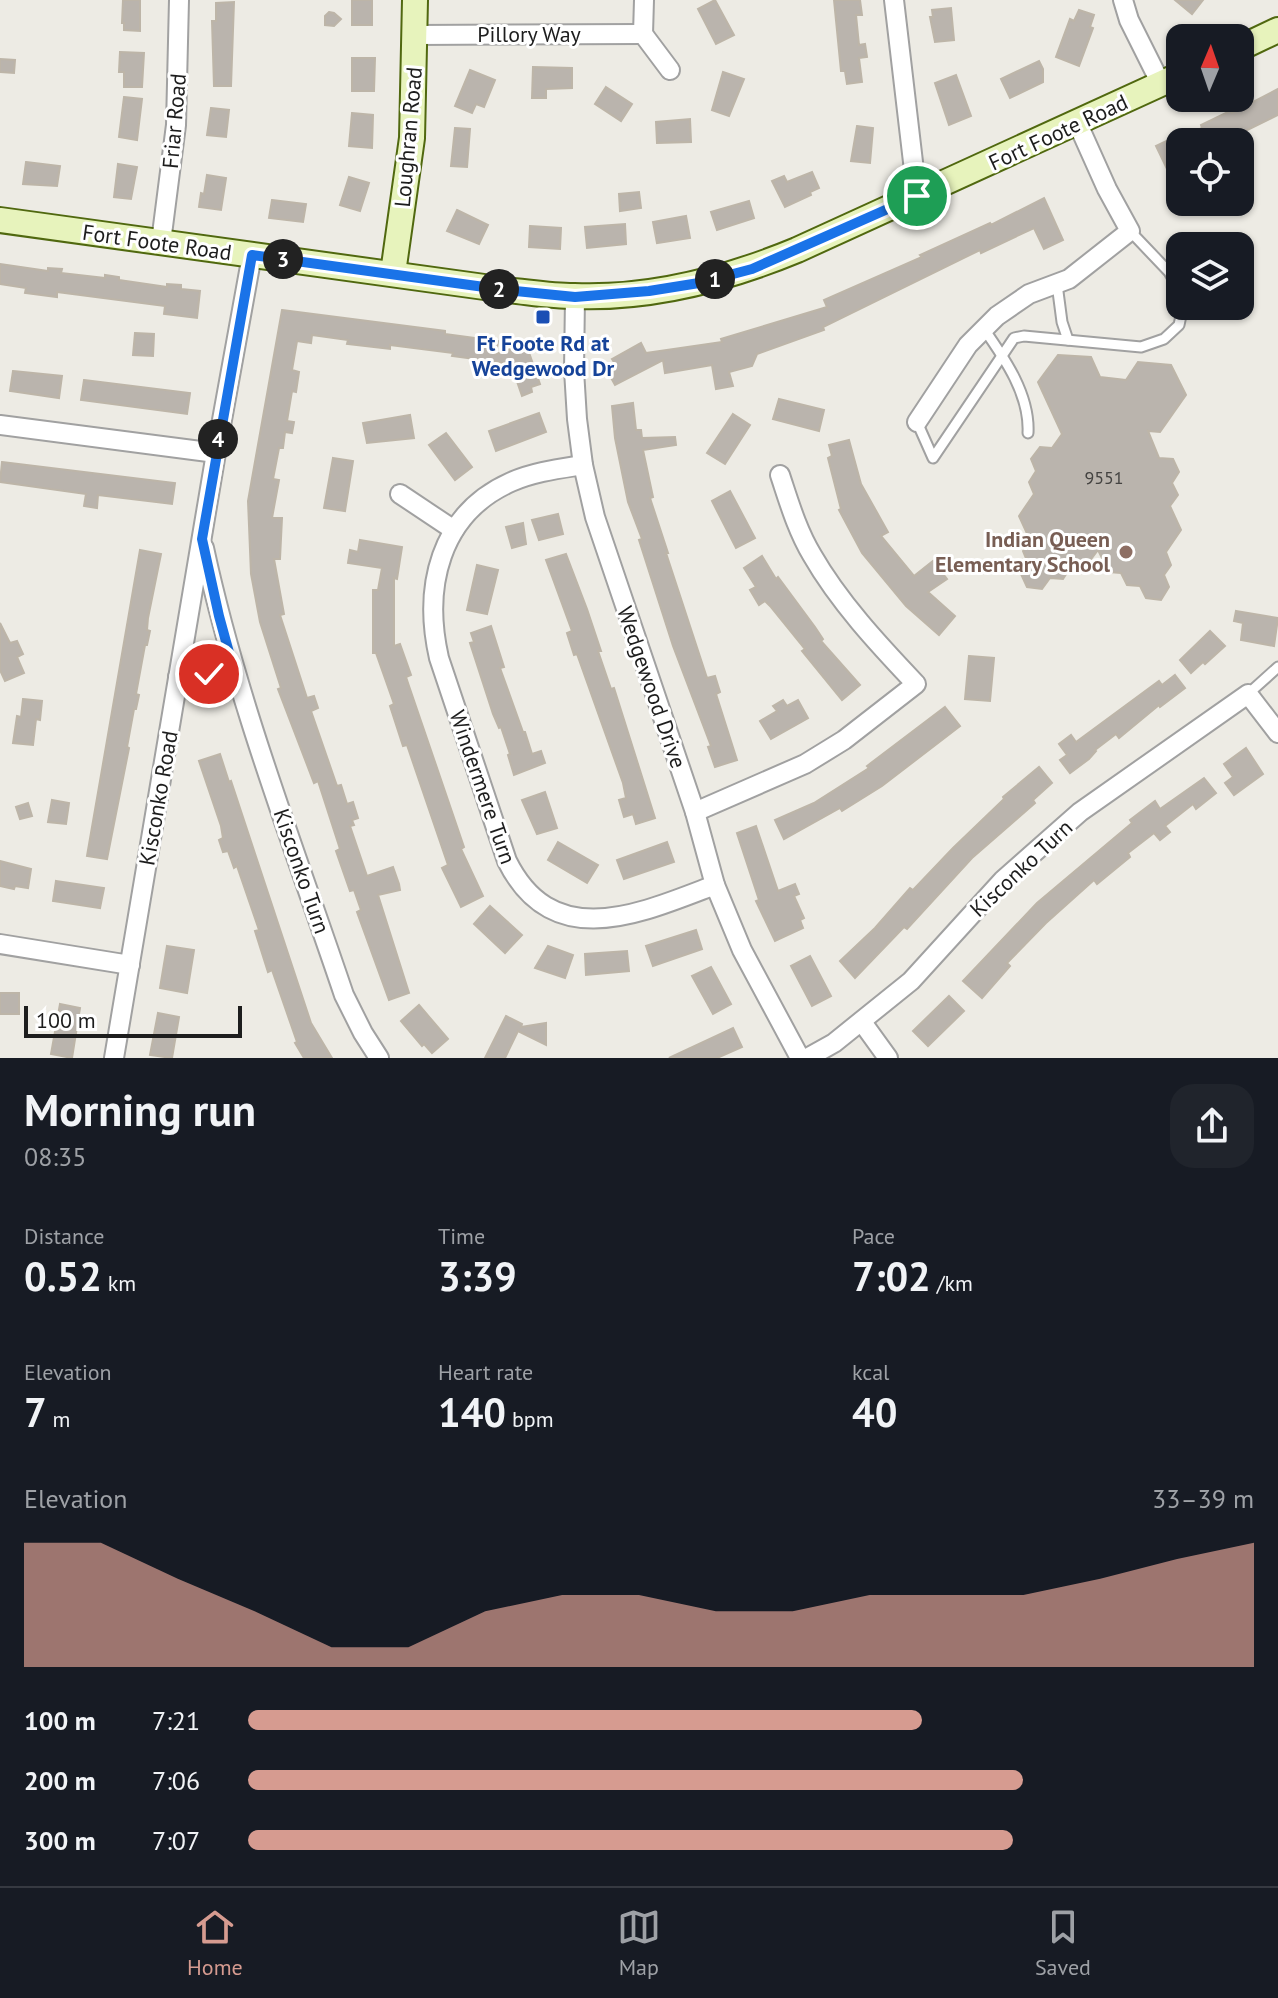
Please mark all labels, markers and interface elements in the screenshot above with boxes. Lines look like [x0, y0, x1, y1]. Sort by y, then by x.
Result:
street label: Pillory Way [477, 20, 582, 48]
north arrow [1166, 24, 1254, 112]
map controls [1166, 24, 1254, 320]
street label: Loughran Road [388, 66, 428, 208]
street label: Friar Road [156, 72, 192, 170]
street label: Fort Foote Road [984, 88, 1132, 176]
button: locate [1166, 128, 1254, 216]
pin [883, 162, 951, 230]
icon: arrive [895, 174, 939, 218]
street label: Fort Foote Road [81, 218, 233, 266]
button: layers [1166, 232, 1254, 320]
pin: 3 [263, 239, 303, 279]
text: 3 [277, 245, 289, 273]
pin: 1 [695, 259, 735, 299]
text: 1 [709, 265, 721, 293]
pin: 2 [479, 269, 519, 309]
text: 2 [493, 275, 505, 303]
marker: Ft Foote Rd at Wedgewood Dr [534, 308, 552, 326]
place label: Ft Foote Rd at Wedgewood Dr [472, 329, 614, 382]
pin: 4 [198, 419, 238, 459]
text: 4 [212, 425, 224, 453]
house number: 9551 [1084, 466, 1124, 489]
place label: Indian Queen Elementary School [935, 525, 1111, 578]
marker: Indian Queen Elementary School [1117, 543, 1135, 561]
street label: Wedgewood Drive [611, 602, 693, 772]
pin [175, 640, 243, 708]
icon: check [187, 652, 231, 696]
street label: Windermere Turn [444, 706, 522, 868]
street label: Kisconko Road [132, 728, 184, 868]
street label: Kisconko Turn [268, 805, 336, 937]
street label: Kisconko Turn [964, 813, 1078, 923]
scale bar [24, 1002, 242, 1038]
text: 100 m [36, 1006, 96, 1034]
text: Morning run [24, 1081, 256, 1138]
button: share [1170, 1084, 1254, 1168]
text: 08:35 [24, 1140, 86, 1173]
text: Distance [24, 1222, 105, 1250]
text: Time [438, 1222, 485, 1250]
text: Pace [852, 1222, 895, 1250]
text: 0.52 [24, 1250, 102, 1302]
text: 3:39 [438, 1250, 517, 1302]
text: 7:02 [852, 1250, 931, 1302]
text: km [102, 1269, 136, 1297]
text: /km [931, 1269, 973, 1297]
text: Elevation [24, 1358, 112, 1386]
text: Heart rate [438, 1358, 533, 1386]
text: kcal [852, 1358, 890, 1386]
text: 7 [24, 1386, 47, 1438]
text: 140 [438, 1386, 506, 1438]
text: 40 [852, 1386, 897, 1438]
text: m [47, 1405, 70, 1433]
text: bpm [506, 1405, 554, 1433]
text: Elevation [24, 1482, 128, 1515]
text: 33–39 m [1152, 1482, 1254, 1515]
text: 100 m [24, 1704, 96, 1737]
text: 7:21 [152, 1704, 200, 1737]
text: 200 m [24, 1764, 96, 1797]
text: 7:06 [152, 1764, 200, 1797]
text: 300 m [24, 1824, 96, 1857]
text: 7:07 [152, 1824, 200, 1857]
tab: Home [187, 1905, 243, 1981]
tab: Map [617, 1905, 661, 1981]
tab: Saved [1035, 1905, 1091, 1981]

